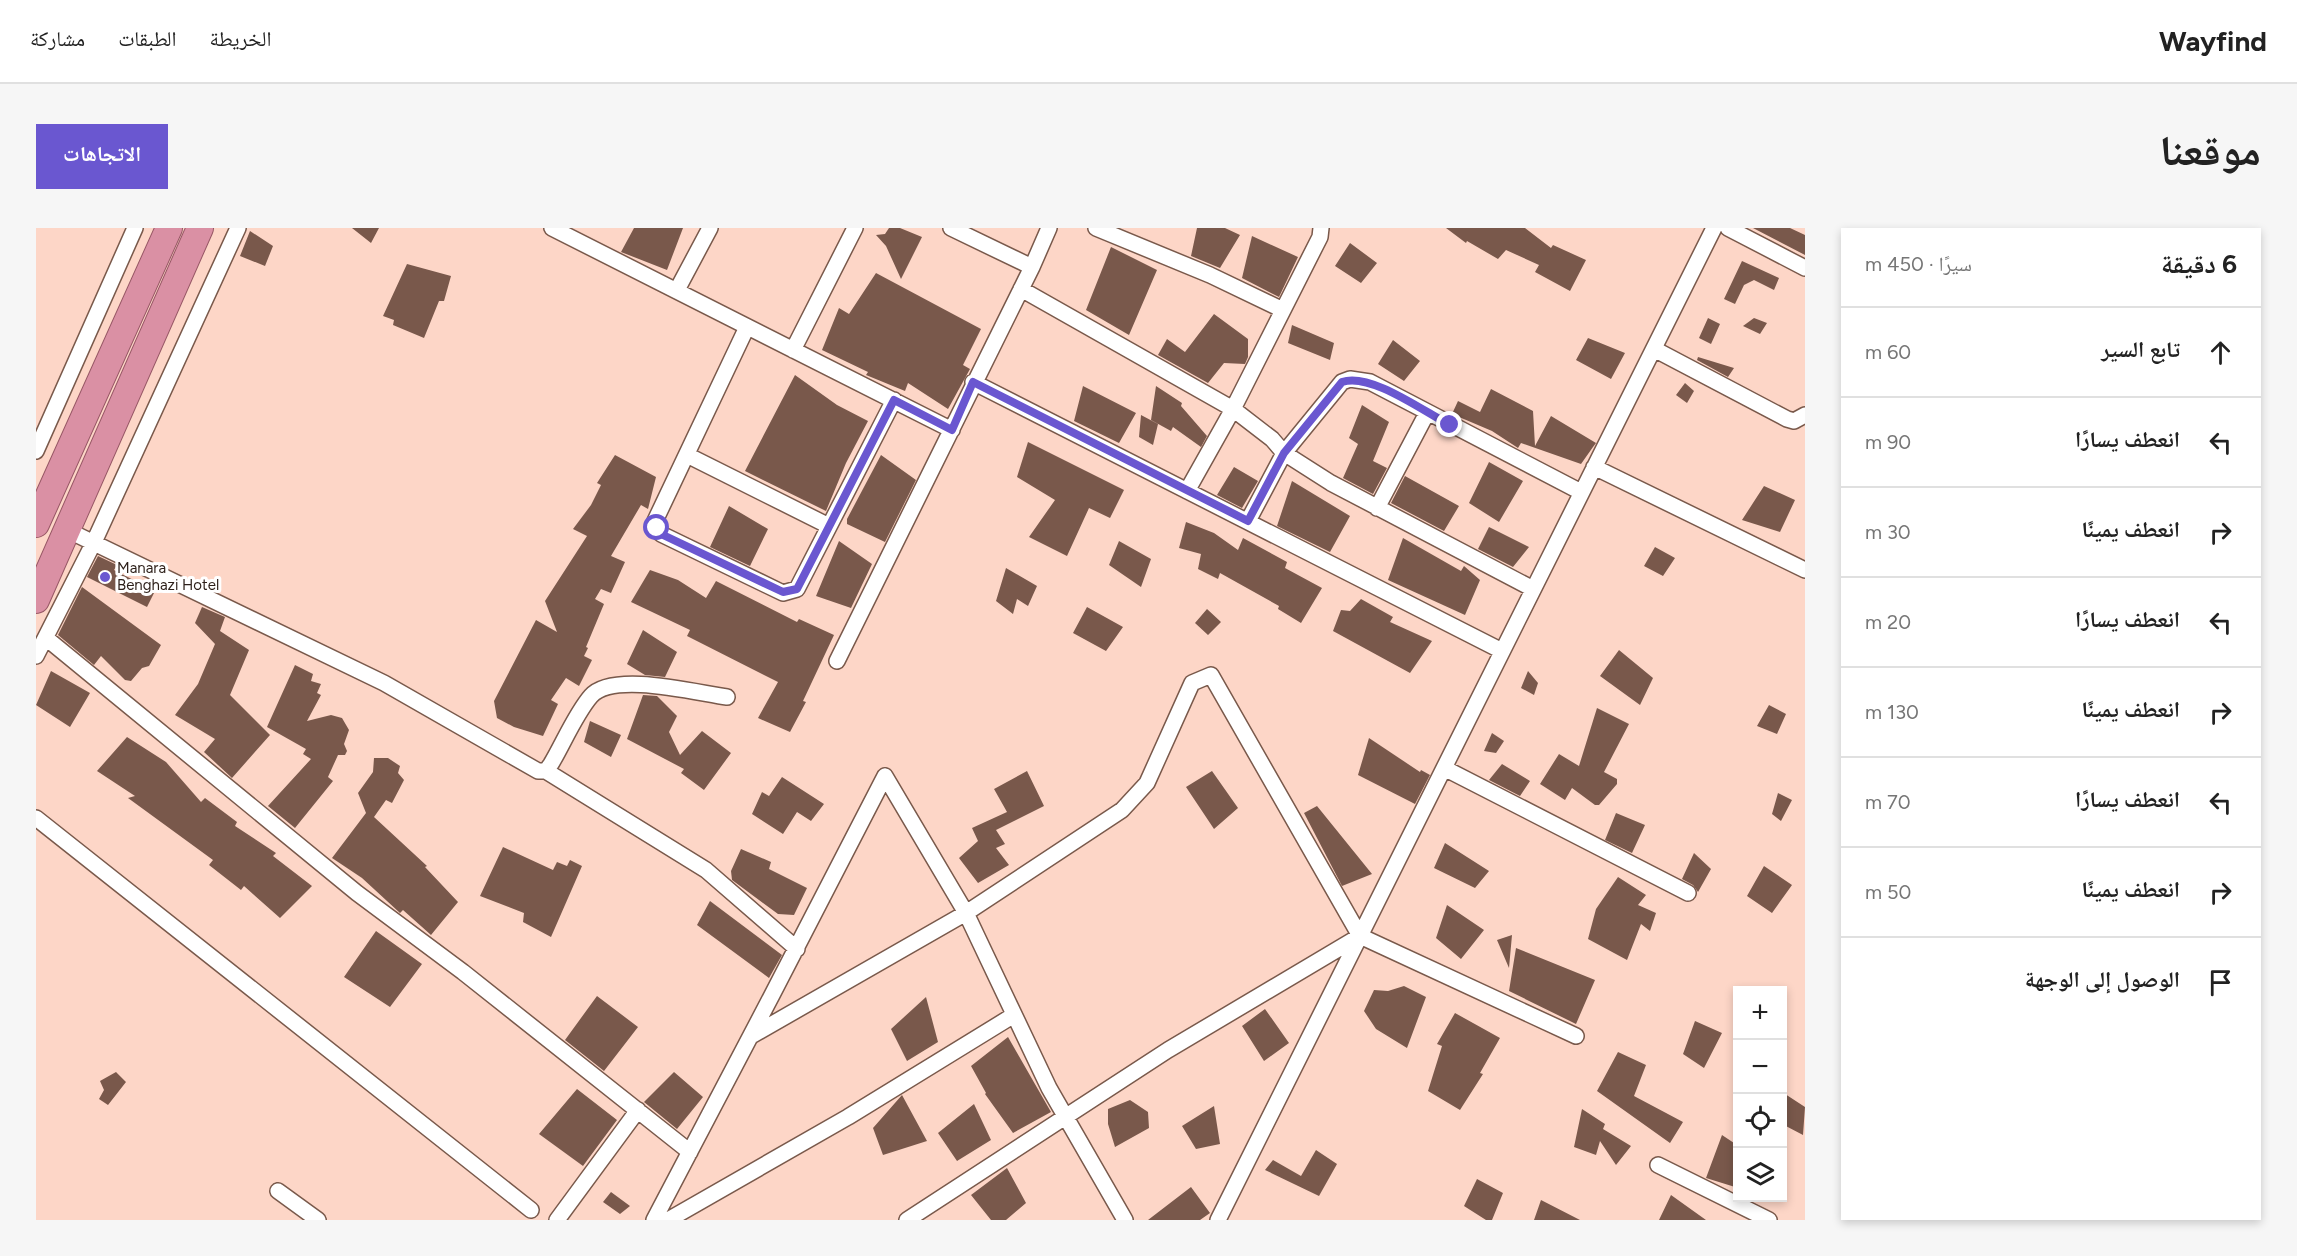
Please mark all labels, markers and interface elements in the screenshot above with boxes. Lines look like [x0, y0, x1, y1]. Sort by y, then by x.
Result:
text: Wayfind [2159, 24, 2267, 58]
text: مشاركة [30, 26, 85, 51]
text: الطبقات [118, 26, 177, 51]
text: الخريطة [210, 26, 271, 51]
button: الاتجاهات [36, 124, 168, 189]
text: موقعنا [2160, 125, 2261, 176]
text: 6 دقيقة [2161, 248, 2237, 280]
text: سيرًا · 450 m [1865, 252, 1972, 276]
text: تابع السير [2101, 336, 2180, 363]
icon: ahead [2204, 336, 2237, 369]
text: 60 m [1865, 340, 1911, 364]
route end [1436, 411, 1462, 437]
text: انعطف يسارًا [2075, 426, 2180, 453]
icon: left [2204, 426, 2237, 459]
text: 90 m [1865, 430, 1911, 454]
route start [643, 514, 669, 540]
text: انعطف يمينًا [2081, 516, 2180, 543]
icon: right [2204, 516, 2237, 549]
text: 30 m [1865, 520, 1911, 544]
place label: Manara Benghazi Hotel [117, 559, 219, 594]
marker: Manara Benghazi Hotel [98, 570, 112, 584]
text: انعطف يسارًا [2075, 606, 2180, 633]
icon: left [2204, 606, 2237, 639]
text: 20 m [1865, 610, 1911, 634]
text: انعطف يمينًا [2081, 696, 2180, 723]
icon: right [2204, 696, 2237, 729]
text: 130 m [1865, 700, 1919, 724]
text: انعطف يسارًا [2075, 786, 2180, 813]
icon: left [2204, 786, 2237, 819]
text: 70 m [1865, 790, 1911, 814]
text: انعطف يمينًا [2081, 876, 2180, 903]
icon: right [2204, 876, 2237, 909]
text: 50 m [1865, 880, 1911, 904]
text: الوصول إلى الوجهة [2025, 966, 2180, 993]
icon: arrive [2204, 966, 2237, 999]
map controls [1733, 986, 1787, 1202]
button: + [1733, 986, 1787, 1040]
button: − [1733, 1040, 1787, 1094]
button: locate [1733, 1094, 1787, 1148]
button: layers [1733, 1148, 1787, 1202]

